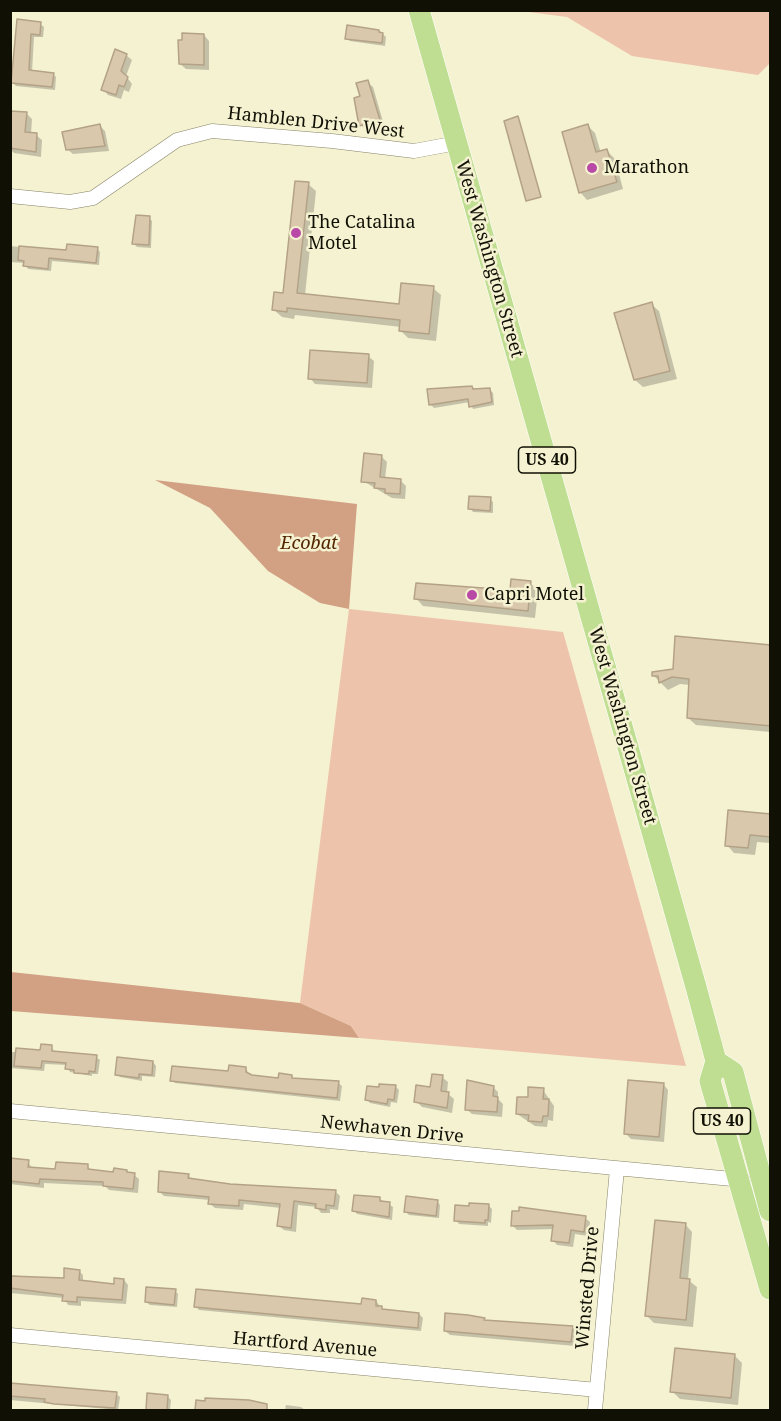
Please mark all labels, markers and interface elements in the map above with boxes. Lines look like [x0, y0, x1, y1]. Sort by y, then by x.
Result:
street label: Hamblen Drive West [226, 103, 406, 143]
place label: Marathon [604, 157, 689, 179]
street label: West Washington Street [450, 158, 528, 360]
marker: Marathon [585, 161, 599, 175]
place label: The Catalina Motel [308, 212, 416, 254]
marker: The Catalina Motel [289, 226, 303, 240]
road number: US 40 [518, 447, 576, 473]
park label: Ecobat [280, 533, 338, 555]
place label: Capri Motel [484, 584, 584, 606]
marker: Capri Motel [465, 588, 479, 602]
street label: West Washington Street [583, 625, 661, 827]
road number: US 40 [694, 1108, 750, 1134]
street label: Newhaven Drive [319, 1112, 465, 1148]
street label: Winsted Drive [572, 1226, 604, 1350]
street label: Hartford Avenue [232, 1328, 378, 1362]

